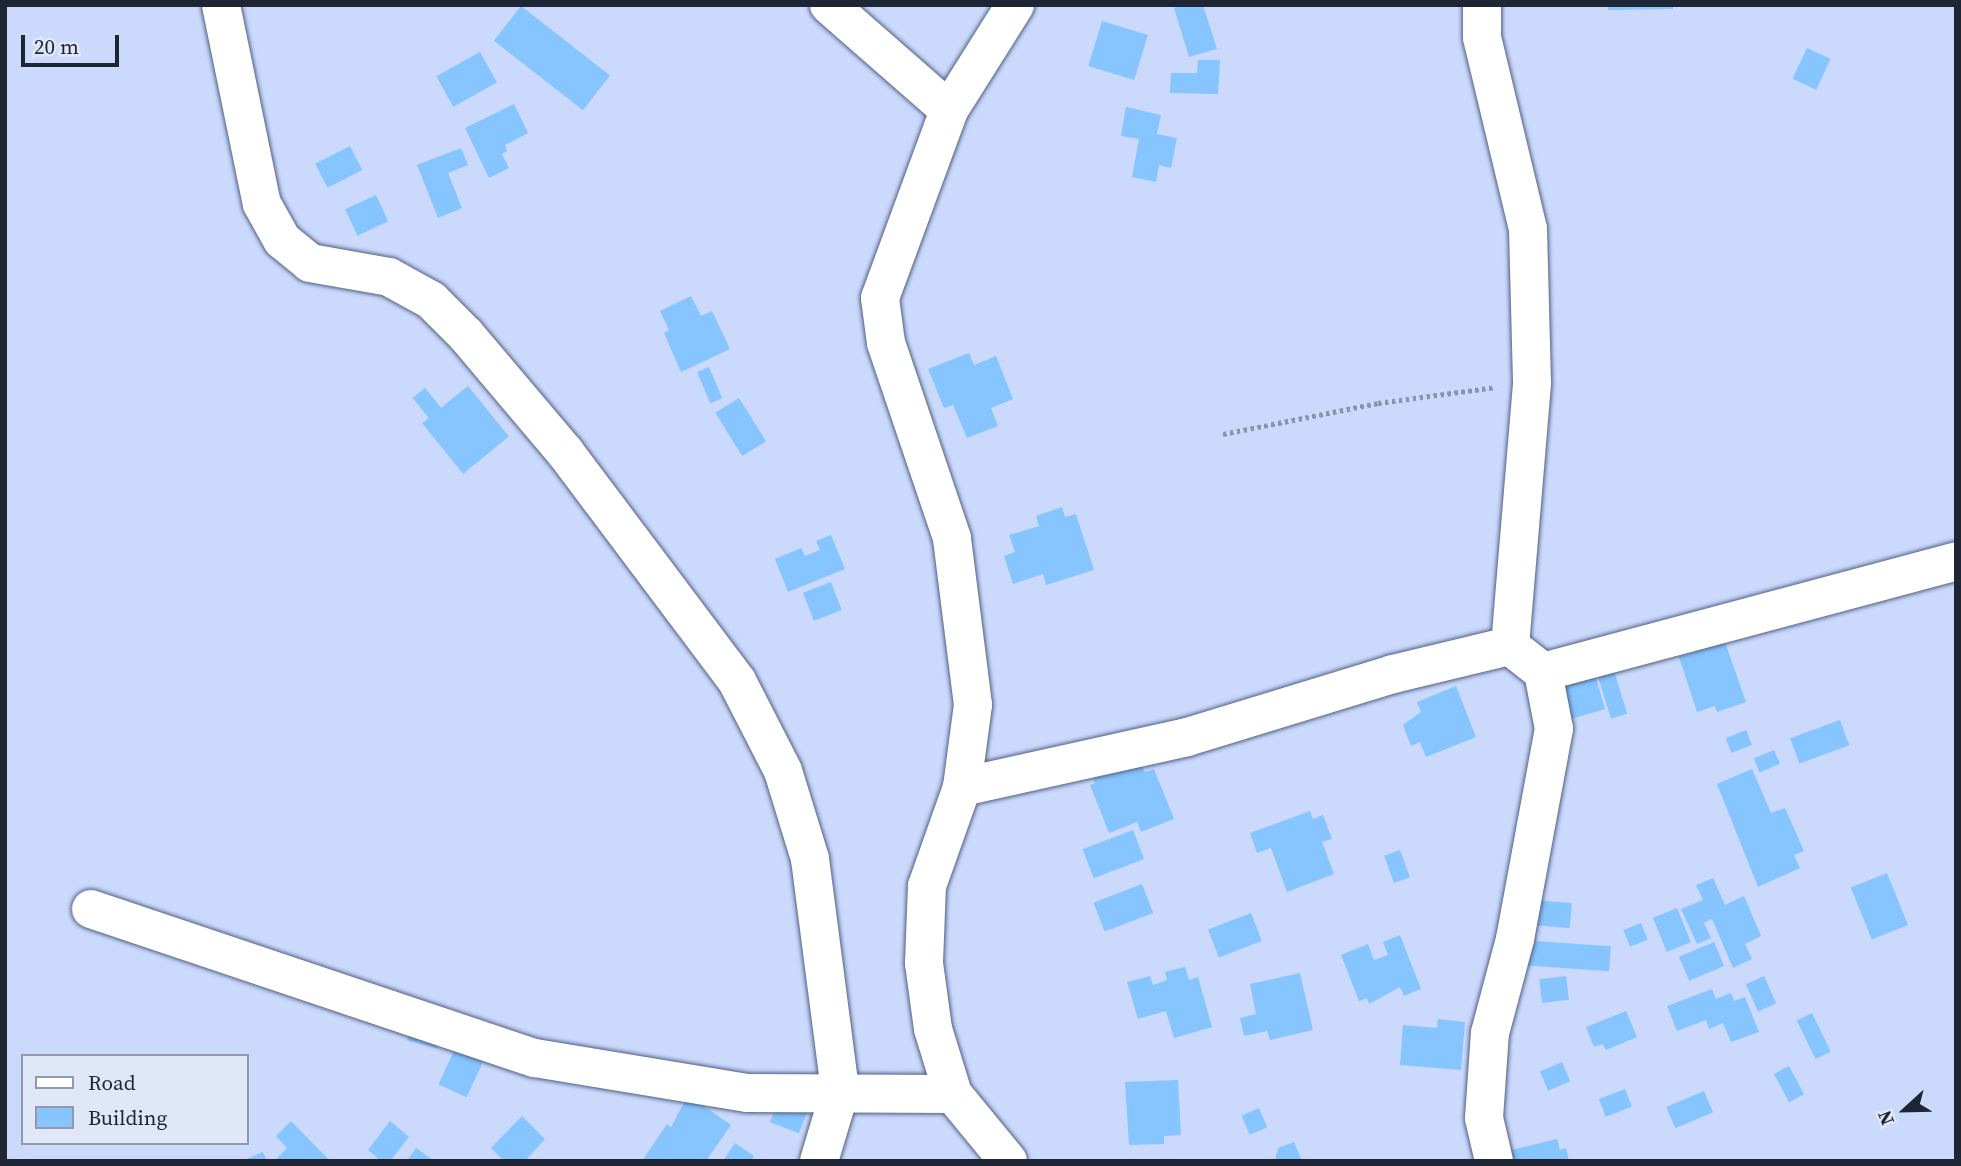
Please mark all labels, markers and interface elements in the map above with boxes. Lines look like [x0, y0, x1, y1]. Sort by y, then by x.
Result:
scale bar [24, 21, 122, 65]
text: 20 m [34, 32, 79, 61]
legend [21, 1054, 248, 1145]
text: Road [88, 1068, 136, 1097]
north arrow [1870, 1075, 1940, 1145]
text: Building [88, 1103, 167, 1132]
text: N [1871, 1107, 1900, 1129]

